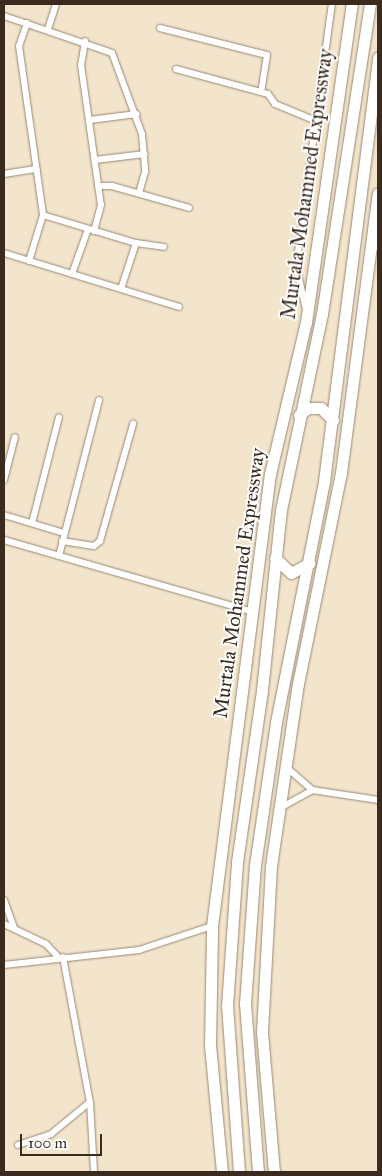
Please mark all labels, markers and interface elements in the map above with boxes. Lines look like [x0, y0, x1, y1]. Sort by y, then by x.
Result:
street label: Murtala Mohammed Expressway [276, 47, 338, 321]
street label: Murtala Mohammed Expressway [208, 446, 270, 720]
scale bar [22, 1124, 105, 1156]
text: 100 m [28, 1134, 67, 1152]

